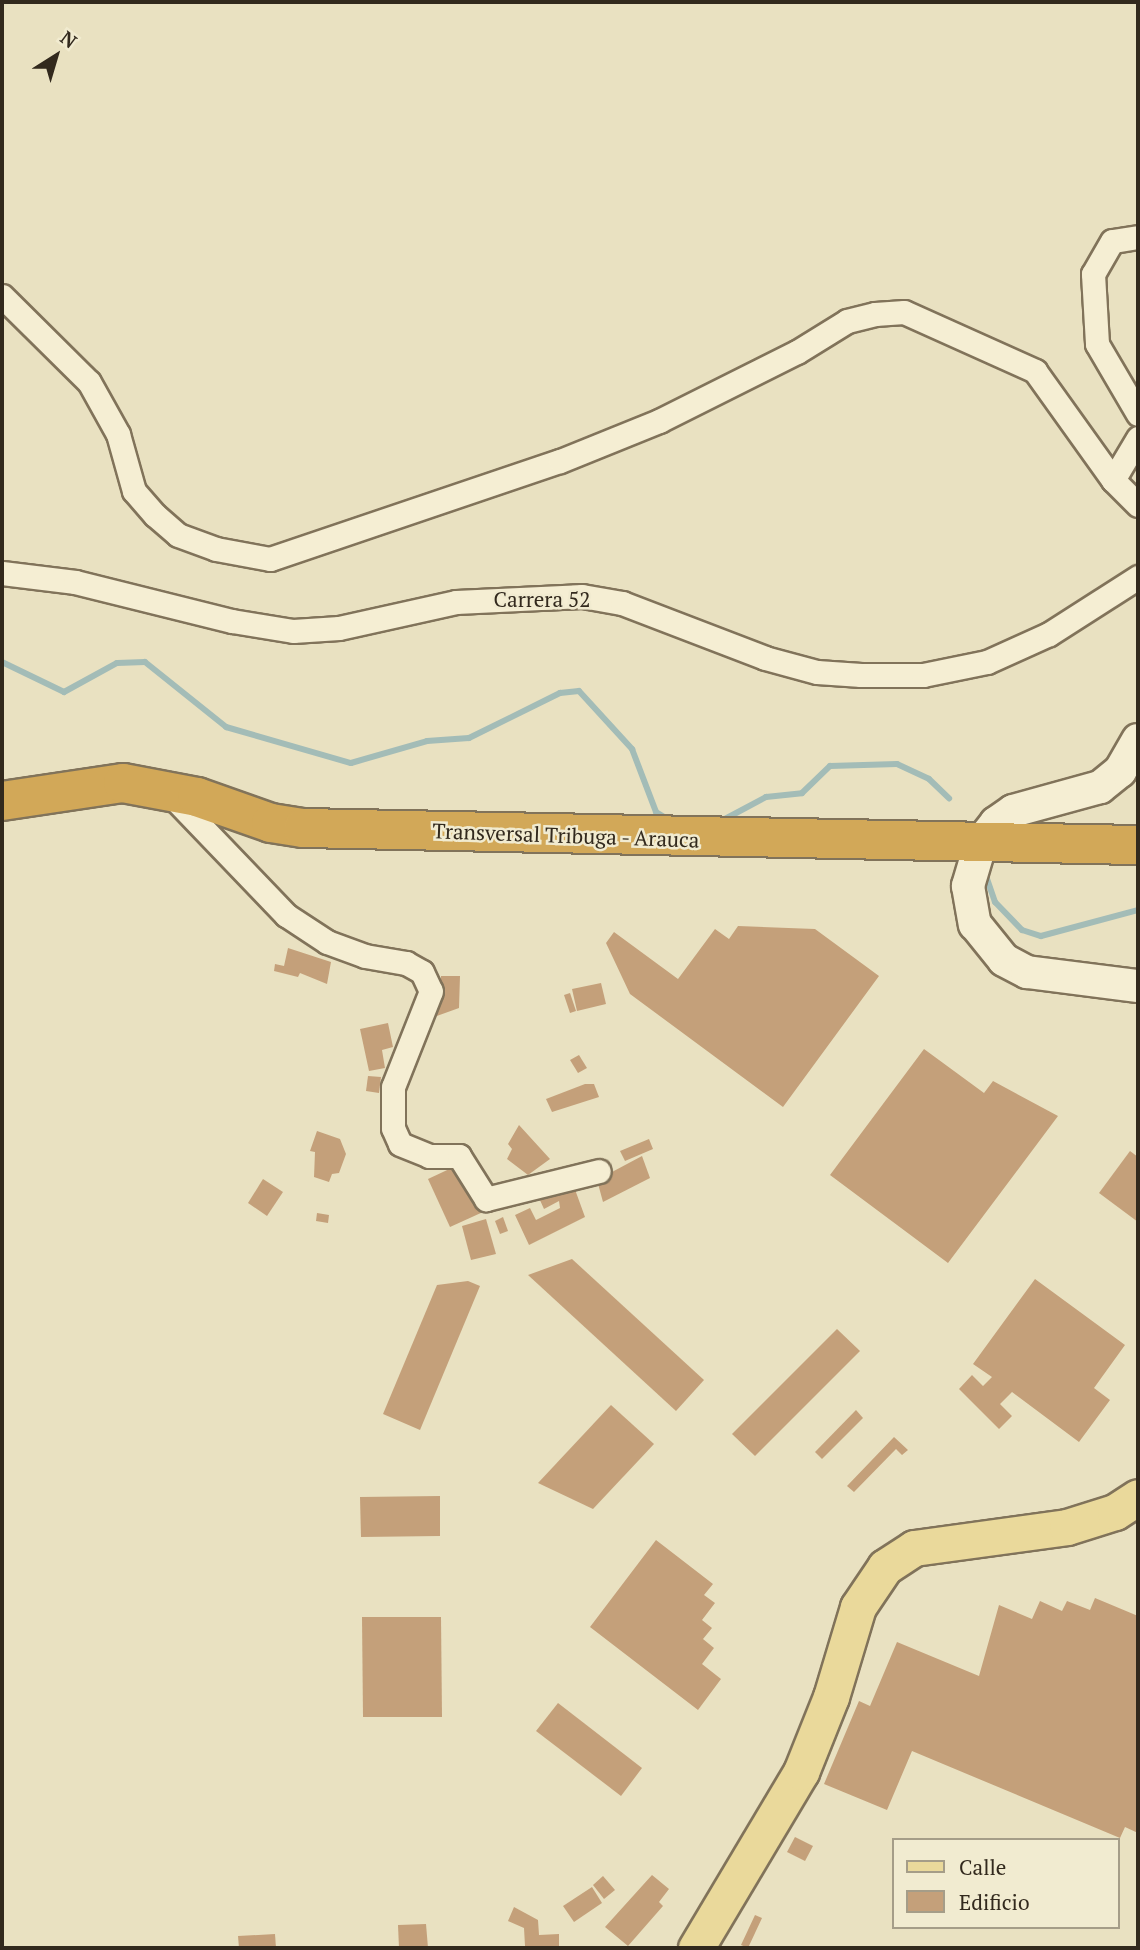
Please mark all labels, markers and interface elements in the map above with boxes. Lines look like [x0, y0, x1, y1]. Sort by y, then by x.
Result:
north arrow [21, 21, 91, 91]
text: N [56, 25, 82, 53]
street label: Carrera 52 [494, 586, 590, 612]
street label: Transversal Tribuga - Arauca [431, 818, 701, 852]
legend [892, 1838, 1119, 1929]
text: Calle [959, 1853, 1006, 1881]
text: Edificio [959, 1888, 1030, 1916]

